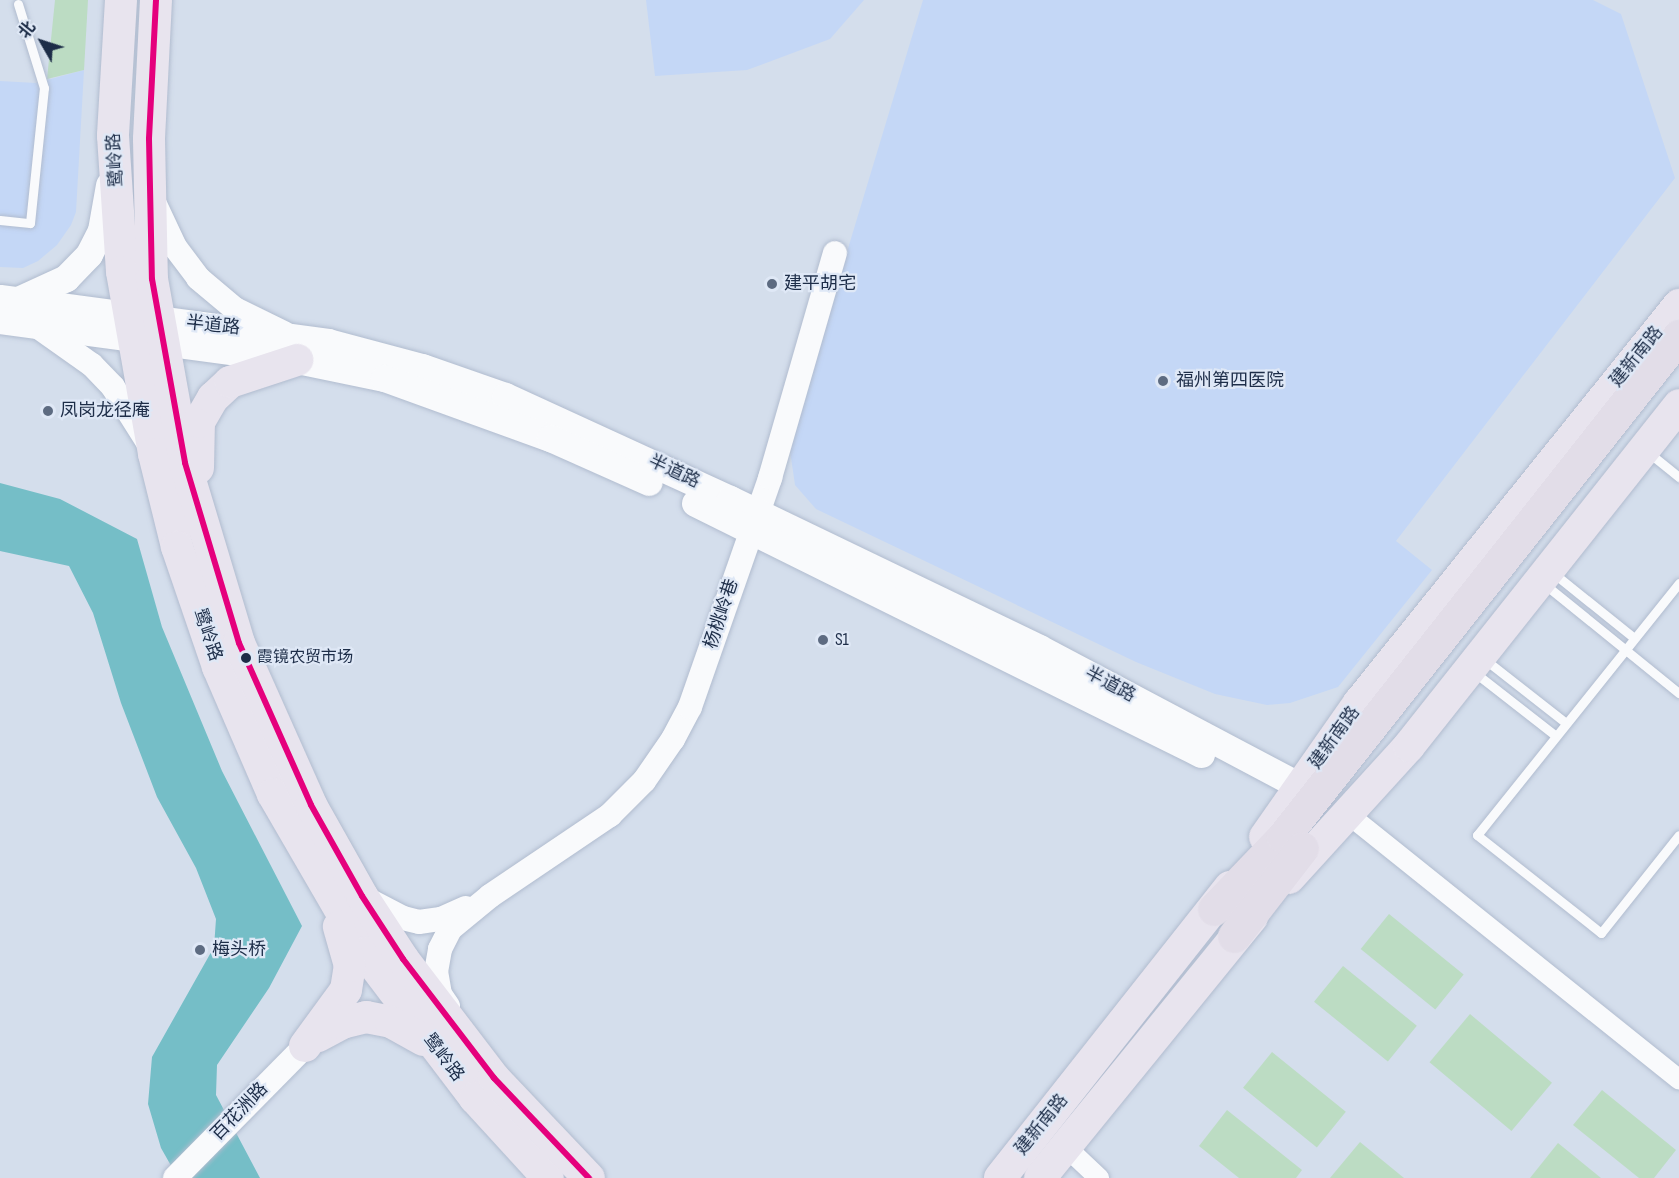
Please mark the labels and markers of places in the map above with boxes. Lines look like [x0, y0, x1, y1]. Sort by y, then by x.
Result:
place label: 建平胡宅 [784, 273, 856, 295]
marker: 建平胡宅 [765, 277, 779, 291]
place label: 福州第四医院 [1176, 370, 1284, 392]
marker: 福州第四医院 [1154, 372, 1172, 390]
place label: 凤岗龙径庵 [60, 400, 150, 422]
marker: 凤岗龙径庵 [41, 404, 55, 418]
place label: S1 [835, 629, 849, 651]
marker: S1 [816, 633, 830, 647]
place label: 霞镜农贸市场 [257, 648, 353, 668]
marker: 霞镜农贸市场 [240, 652, 252, 664]
place label: 梅头桥 [212, 939, 266, 961]
marker: 梅头桥 [193, 943, 207, 957]

